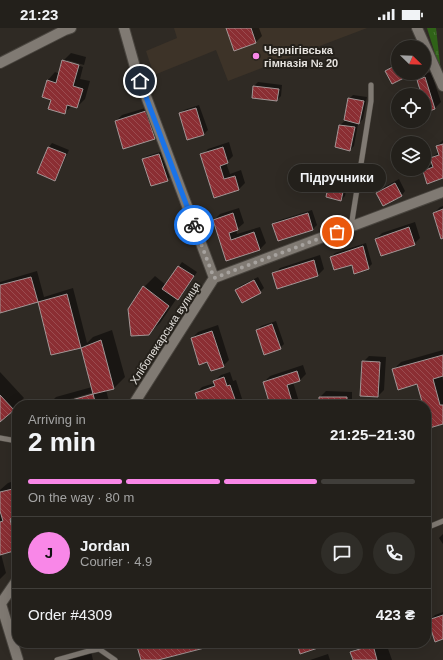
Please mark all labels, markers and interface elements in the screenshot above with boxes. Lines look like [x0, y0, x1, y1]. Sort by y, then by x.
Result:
text: 21:23 [20, 6, 58, 23]
north arrow [391, 40, 431, 80]
map controls [391, 40, 431, 176]
place label: Чернігівська гімназія № 20 [264, 44, 338, 69]
marker: Чернігівська гімназія № 20 [251, 51, 261, 61]
pin [123, 64, 157, 98]
icon: home [129, 70, 151, 92]
button: locate [391, 88, 431, 128]
button: layers [391, 136, 431, 176]
callout: Підручники [288, 164, 386, 192]
text: Підручники [300, 170, 374, 185]
courier [174, 205, 214, 245]
icon: bike [183, 214, 205, 236]
pin [320, 215, 354, 249]
icon: bag [326, 221, 348, 243]
street label: Хлібопекарська вулиця [128, 280, 202, 386]
text: Arriving in [28, 412, 86, 427]
text: 21:25–21:30 [330, 426, 415, 443]
text: 2 min [28, 427, 96, 457]
text: On the way · 80 m [28, 490, 134, 505]
button: chat [321, 532, 363, 574]
button: phone [373, 532, 415, 574]
text: Jordan [80, 537, 130, 554]
text: J [45, 544, 53, 561]
text: Courier · 4.9 [80, 554, 152, 569]
text: Order #4309 [28, 606, 112, 623]
text: 423 ₴ [376, 606, 415, 623]

